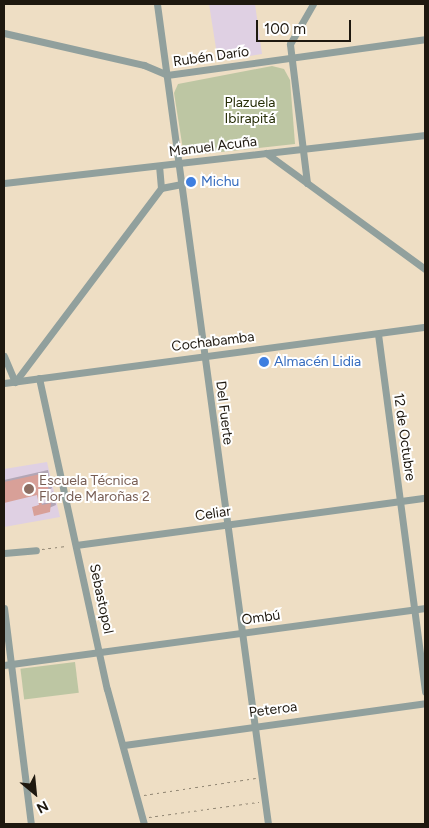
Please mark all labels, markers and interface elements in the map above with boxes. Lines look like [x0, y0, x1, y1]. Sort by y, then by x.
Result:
scale bar [259, 10, 354, 42]
text: 100 m [264, 20, 306, 38]
street label: Rubén Darío [172, 43, 250, 71]
park label: Plazuela Ibirapitá [224, 95, 276, 128]
street label: Manuel Acuña [168, 133, 258, 161]
place label: Michu [201, 174, 239, 190]
marker: Michu [185, 176, 197, 188]
street label: Cochabamba [171, 329, 255, 355]
place label: Almacén Lidia [274, 354, 361, 370]
marker: Almacén Lidia [258, 356, 270, 368]
street label: Del Fuerte [212, 380, 236, 446]
street label: 12 de Octubre [390, 392, 418, 482]
place label: Escuela Técnica Flor de Maroñas 2 [39, 473, 150, 506]
marker: Escuela Técnica Flor de Maroñas 2 [23, 483, 35, 495]
street label: Celiar [194, 503, 232, 525]
street label: Sebastopol [85, 563, 117, 635]
street label: Ombú [241, 607, 281, 629]
street label: Peteroa [248, 699, 298, 721]
north arrow [10, 768, 60, 818]
text: N [34, 797, 51, 817]

